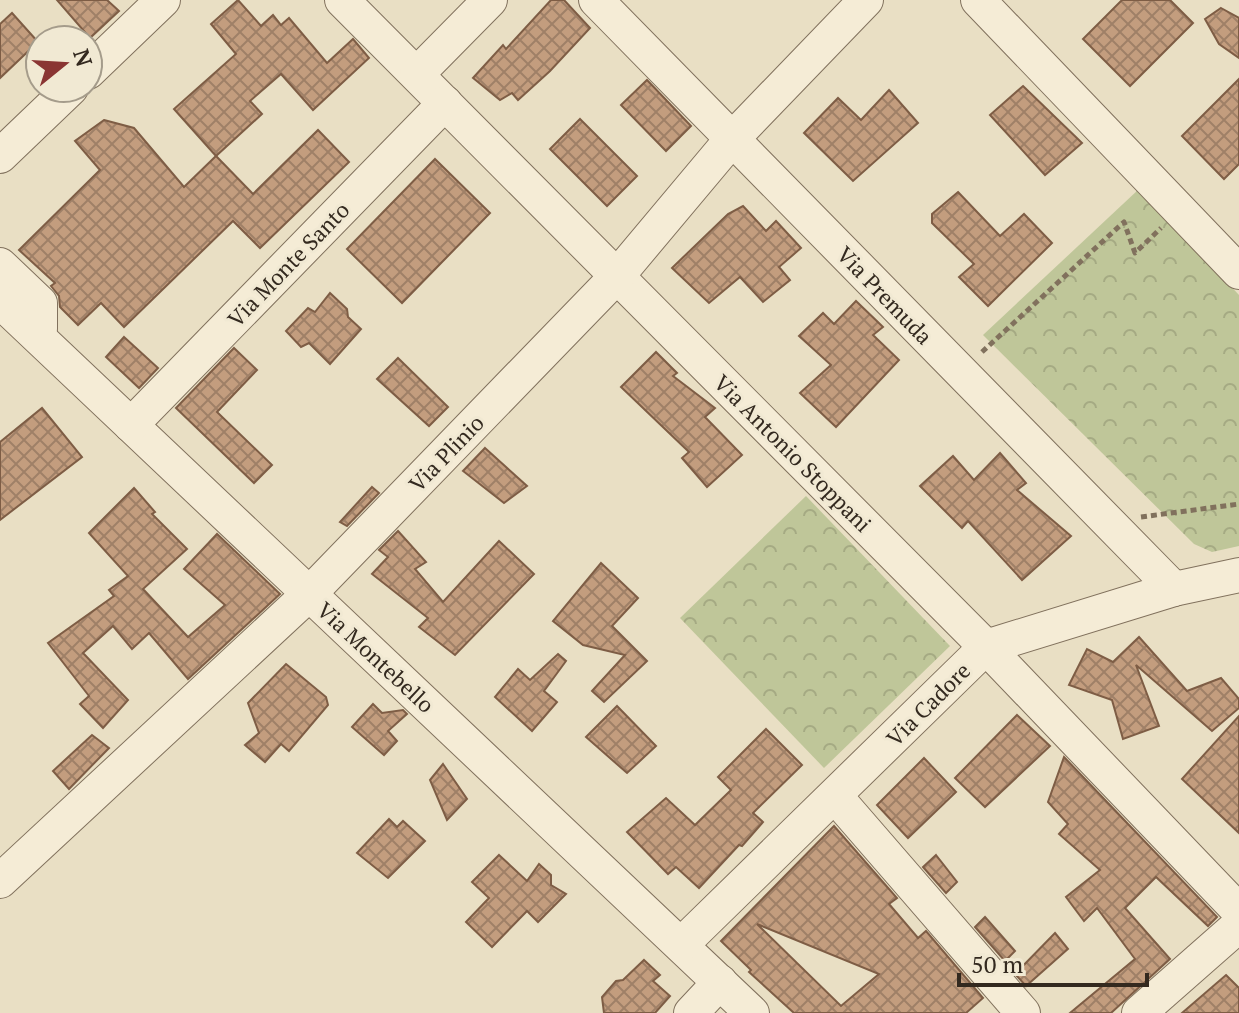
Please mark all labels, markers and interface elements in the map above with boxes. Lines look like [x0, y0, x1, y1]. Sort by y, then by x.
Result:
north arrow [24, 24, 104, 104]
text: N [67, 45, 100, 70]
street label: Via Monte Santo [221, 195, 355, 333]
street label: Via Premuda [831, 240, 939, 350]
street label: Via Antonio Stoppani [708, 368, 878, 538]
street label: Via Plinio [402, 408, 490, 498]
street label: Via Montebello [311, 595, 441, 719]
street label: Via Cadore [880, 656, 976, 752]
scale bar [959, 937, 1147, 987]
text: 50 m [971, 948, 1023, 980]

